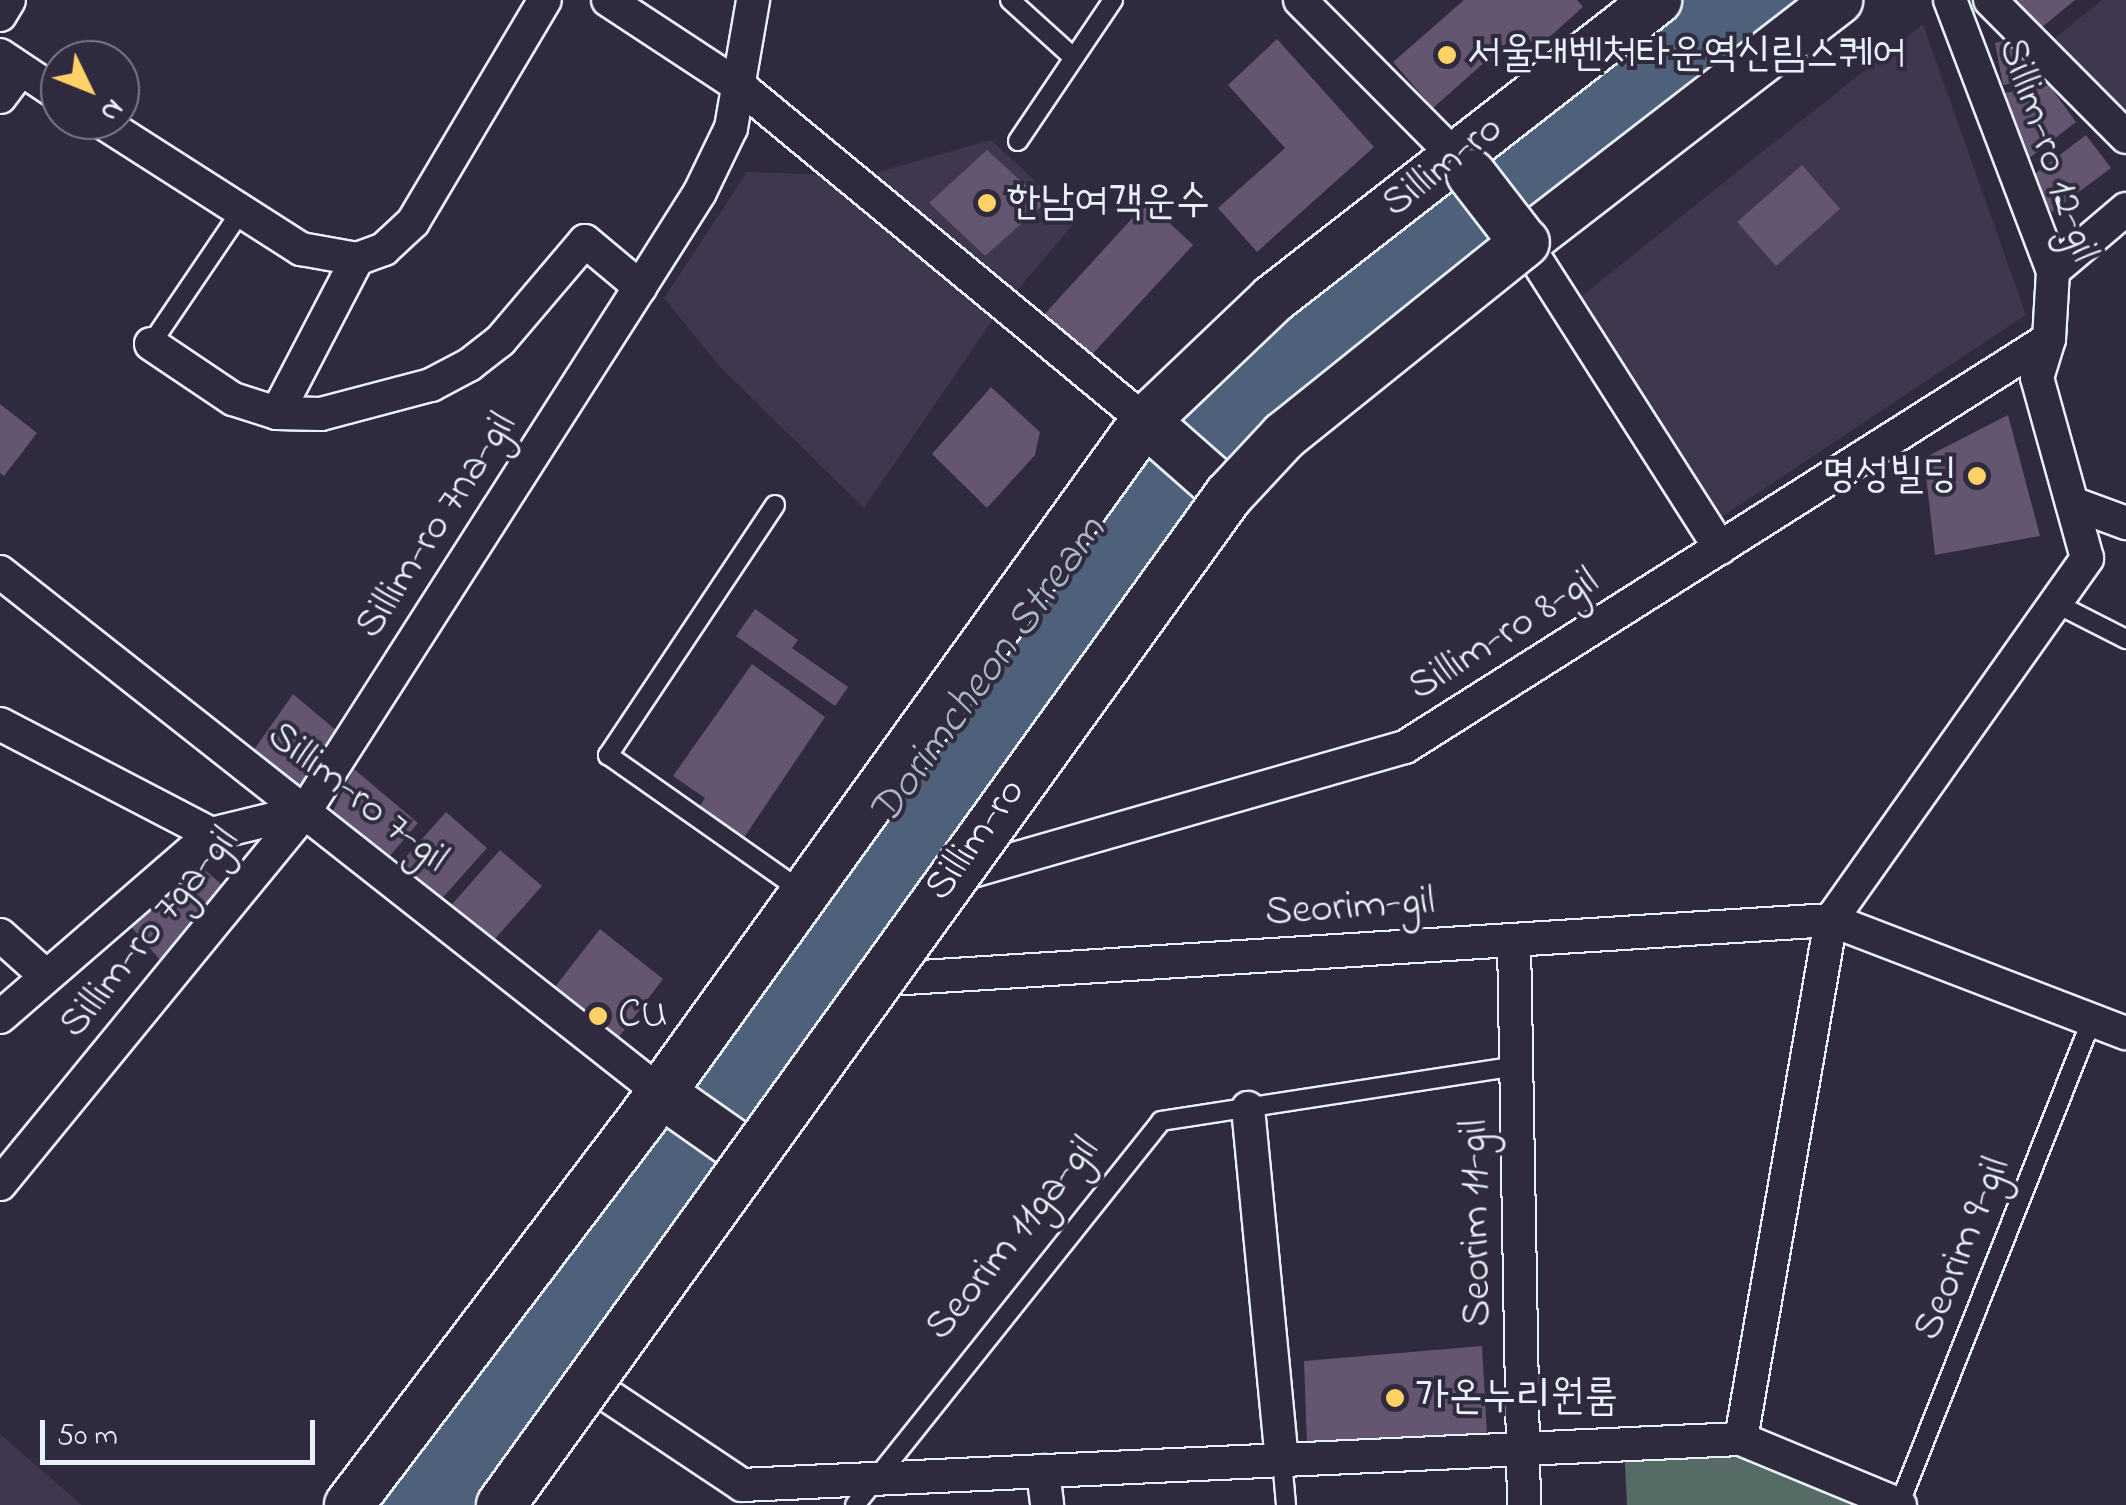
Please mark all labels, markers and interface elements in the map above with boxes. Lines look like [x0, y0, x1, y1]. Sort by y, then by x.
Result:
place label: 서울대벤처타운역신림스퀘어 [1467, 30, 1906, 80]
street label: Sillim-ro 12-gil [1985, 31, 2109, 269]
north arrow [40, 40, 140, 140]
marker: 서울대벤처타운역신림스퀘어 [1436, 44, 1458, 66]
text: N [89, 89, 132, 130]
street label: Sillim-ro [1373, 104, 1513, 230]
place label: 한남여객운수 [1007, 178, 1210, 228]
marker: 한남여객운수 [976, 192, 998, 214]
street label: Sillim-ro 7na-gil [345, 403, 529, 649]
place label: 명성빌딩 [1822, 451, 1957, 501]
marker: 명성빌딩 [1966, 465, 1988, 487]
water label: Dorimcheon Stream [859, 507, 1119, 837]
street label: Sillim-ro 8-gil [1400, 557, 1608, 713]
street label: Sillim-ro 7-gil [256, 712, 458, 884]
street label: Sillim-ro [915, 769, 1037, 911]
street label: Sillim-ro 7ga-gil [49, 817, 251, 1049]
street label: Seorim-gil [1263, 877, 1437, 939]
place label: CU [618, 991, 668, 1041]
marker: CU [587, 1005, 609, 1027]
street label: Seorim 11-gil [1450, 1119, 1504, 1327]
street label: Seorim 11ga-gil [915, 1126, 1111, 1352]
street label: Seorim 9-gil [1903, 1150, 2023, 1348]
place label: 가온누리원룸 [1415, 1373, 1618, 1423]
marker: 가온누리원룸 [1384, 1387, 1406, 1409]
scale bar [45, 1400, 320, 1462]
text: 50 m [57, 1415, 118, 1459]

